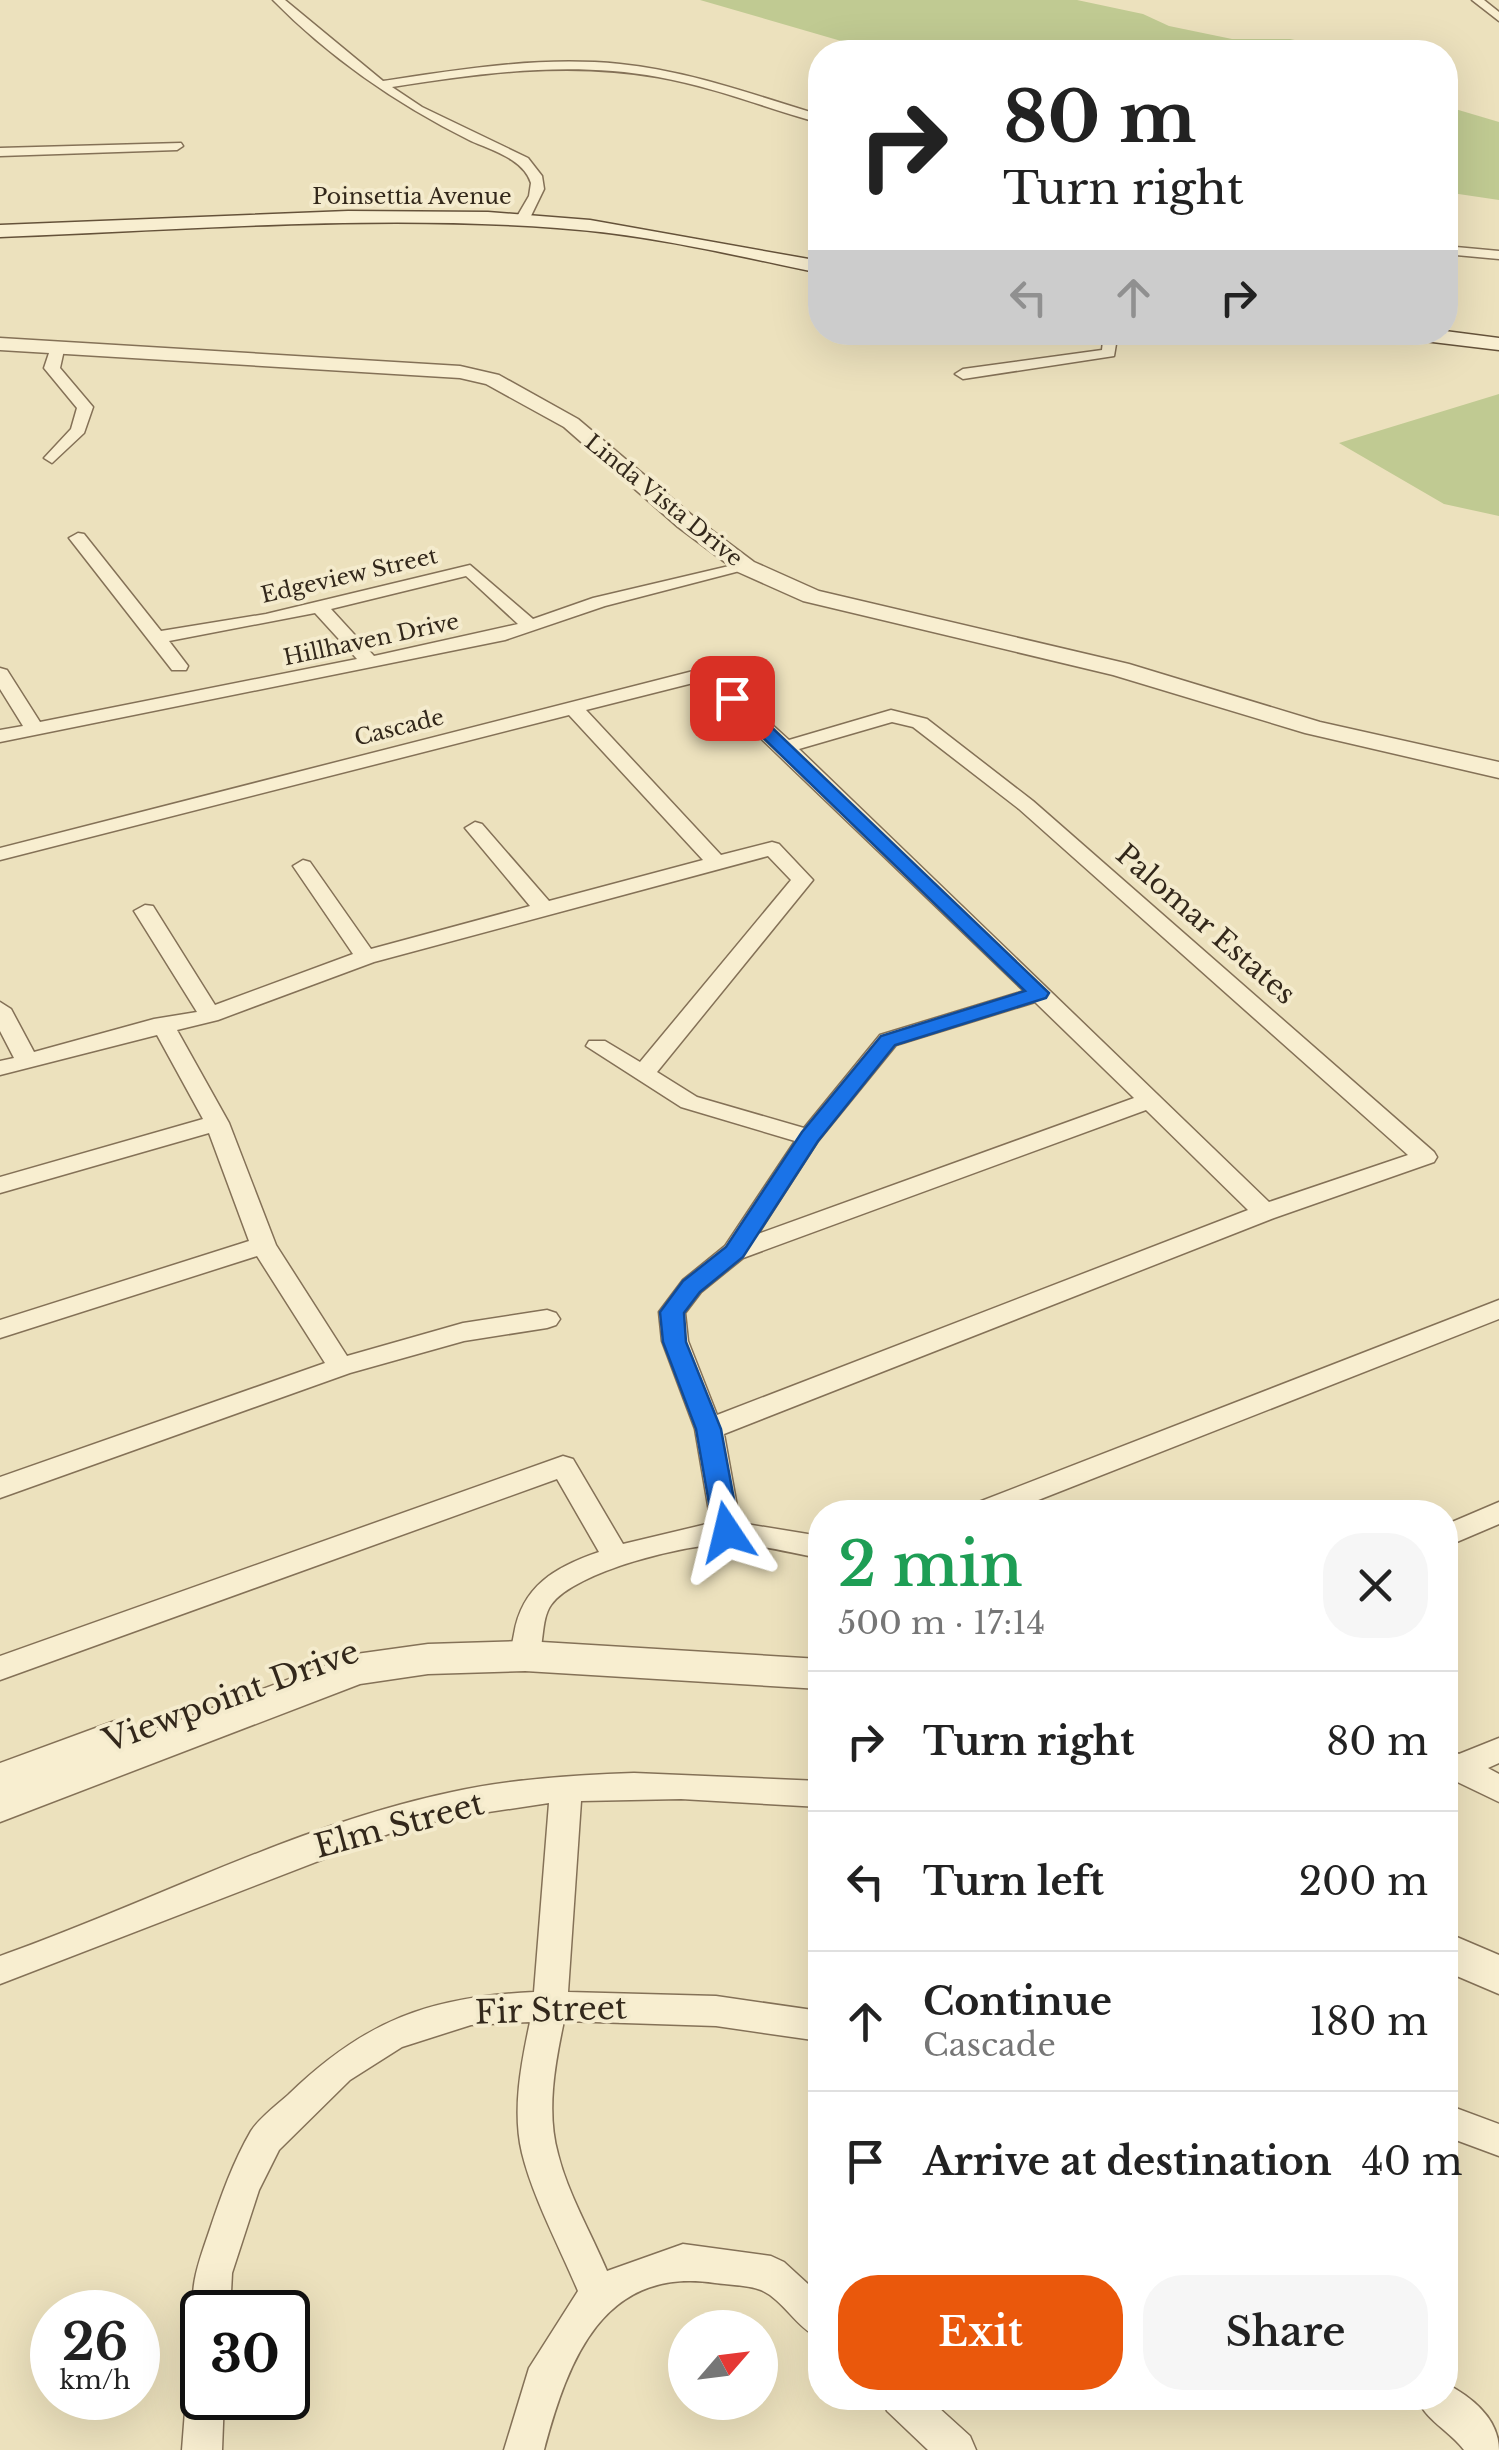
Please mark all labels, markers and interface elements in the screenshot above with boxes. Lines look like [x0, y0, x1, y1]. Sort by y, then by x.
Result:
text: 80 m [1003, 74, 1196, 161]
icon: right [838, 80, 968, 210]
text: Turn right [1003, 160, 1244, 216]
street label: Poinsettia Avenue [312, 183, 512, 210]
icon: left [1001, 270, 1056, 325]
icon: ahead [1106, 270, 1161, 325]
icon: right [1211, 270, 1266, 325]
street label: Linda Vista Drive [579, 429, 748, 572]
street label: Edgeview Street [258, 542, 441, 609]
street label: Hillhaven Drive [281, 608, 461, 671]
pin [690, 656, 775, 741]
icon: arrive [705, 671, 760, 726]
street label: Cascade [352, 703, 447, 752]
street label: Palomar Estates [1109, 837, 1303, 1012]
position arrow [675, 1480, 779, 1584]
text: 2 min [838, 1528, 1023, 1602]
button: close [1323, 1533, 1428, 1638]
text: 500 m · 17:14 [838, 1603, 1045, 1643]
street label: Viewpoint Drive [97, 1631, 364, 1761]
icon: right [838, 1714, 893, 1769]
text: Turn right [923, 1718, 1134, 1765]
text: 80 m [1326, 1718, 1428, 1765]
street label: Elm Street [310, 1783, 488, 1867]
icon: left [838, 1854, 893, 1909]
text: Turn left [923, 1858, 1104, 1905]
text: 200 m [1299, 1858, 1428, 1905]
text: Continue [923, 1978, 1112, 2025]
street label: Fir Street [474, 1987, 628, 2033]
icon: ahead [838, 1994, 893, 2049]
text: 180 m [1309, 1998, 1428, 2045]
text: Cascade [923, 2025, 1056, 2065]
icon: arrive [838, 2134, 893, 2189]
text: Arrive at destination [923, 2138, 1332, 2185]
text: 40 m [1362, 2138, 1463, 2185]
button: Exit [838, 2275, 1123, 2390]
button: Share [1143, 2275, 1428, 2390]
speed limit sign: 30 [180, 2290, 310, 2420]
north arrow [668, 2310, 778, 2420]
map controls [668, 2310, 778, 2420]
text: 26 [62, 2311, 128, 2374]
text: km/h [60, 2365, 130, 2396]

